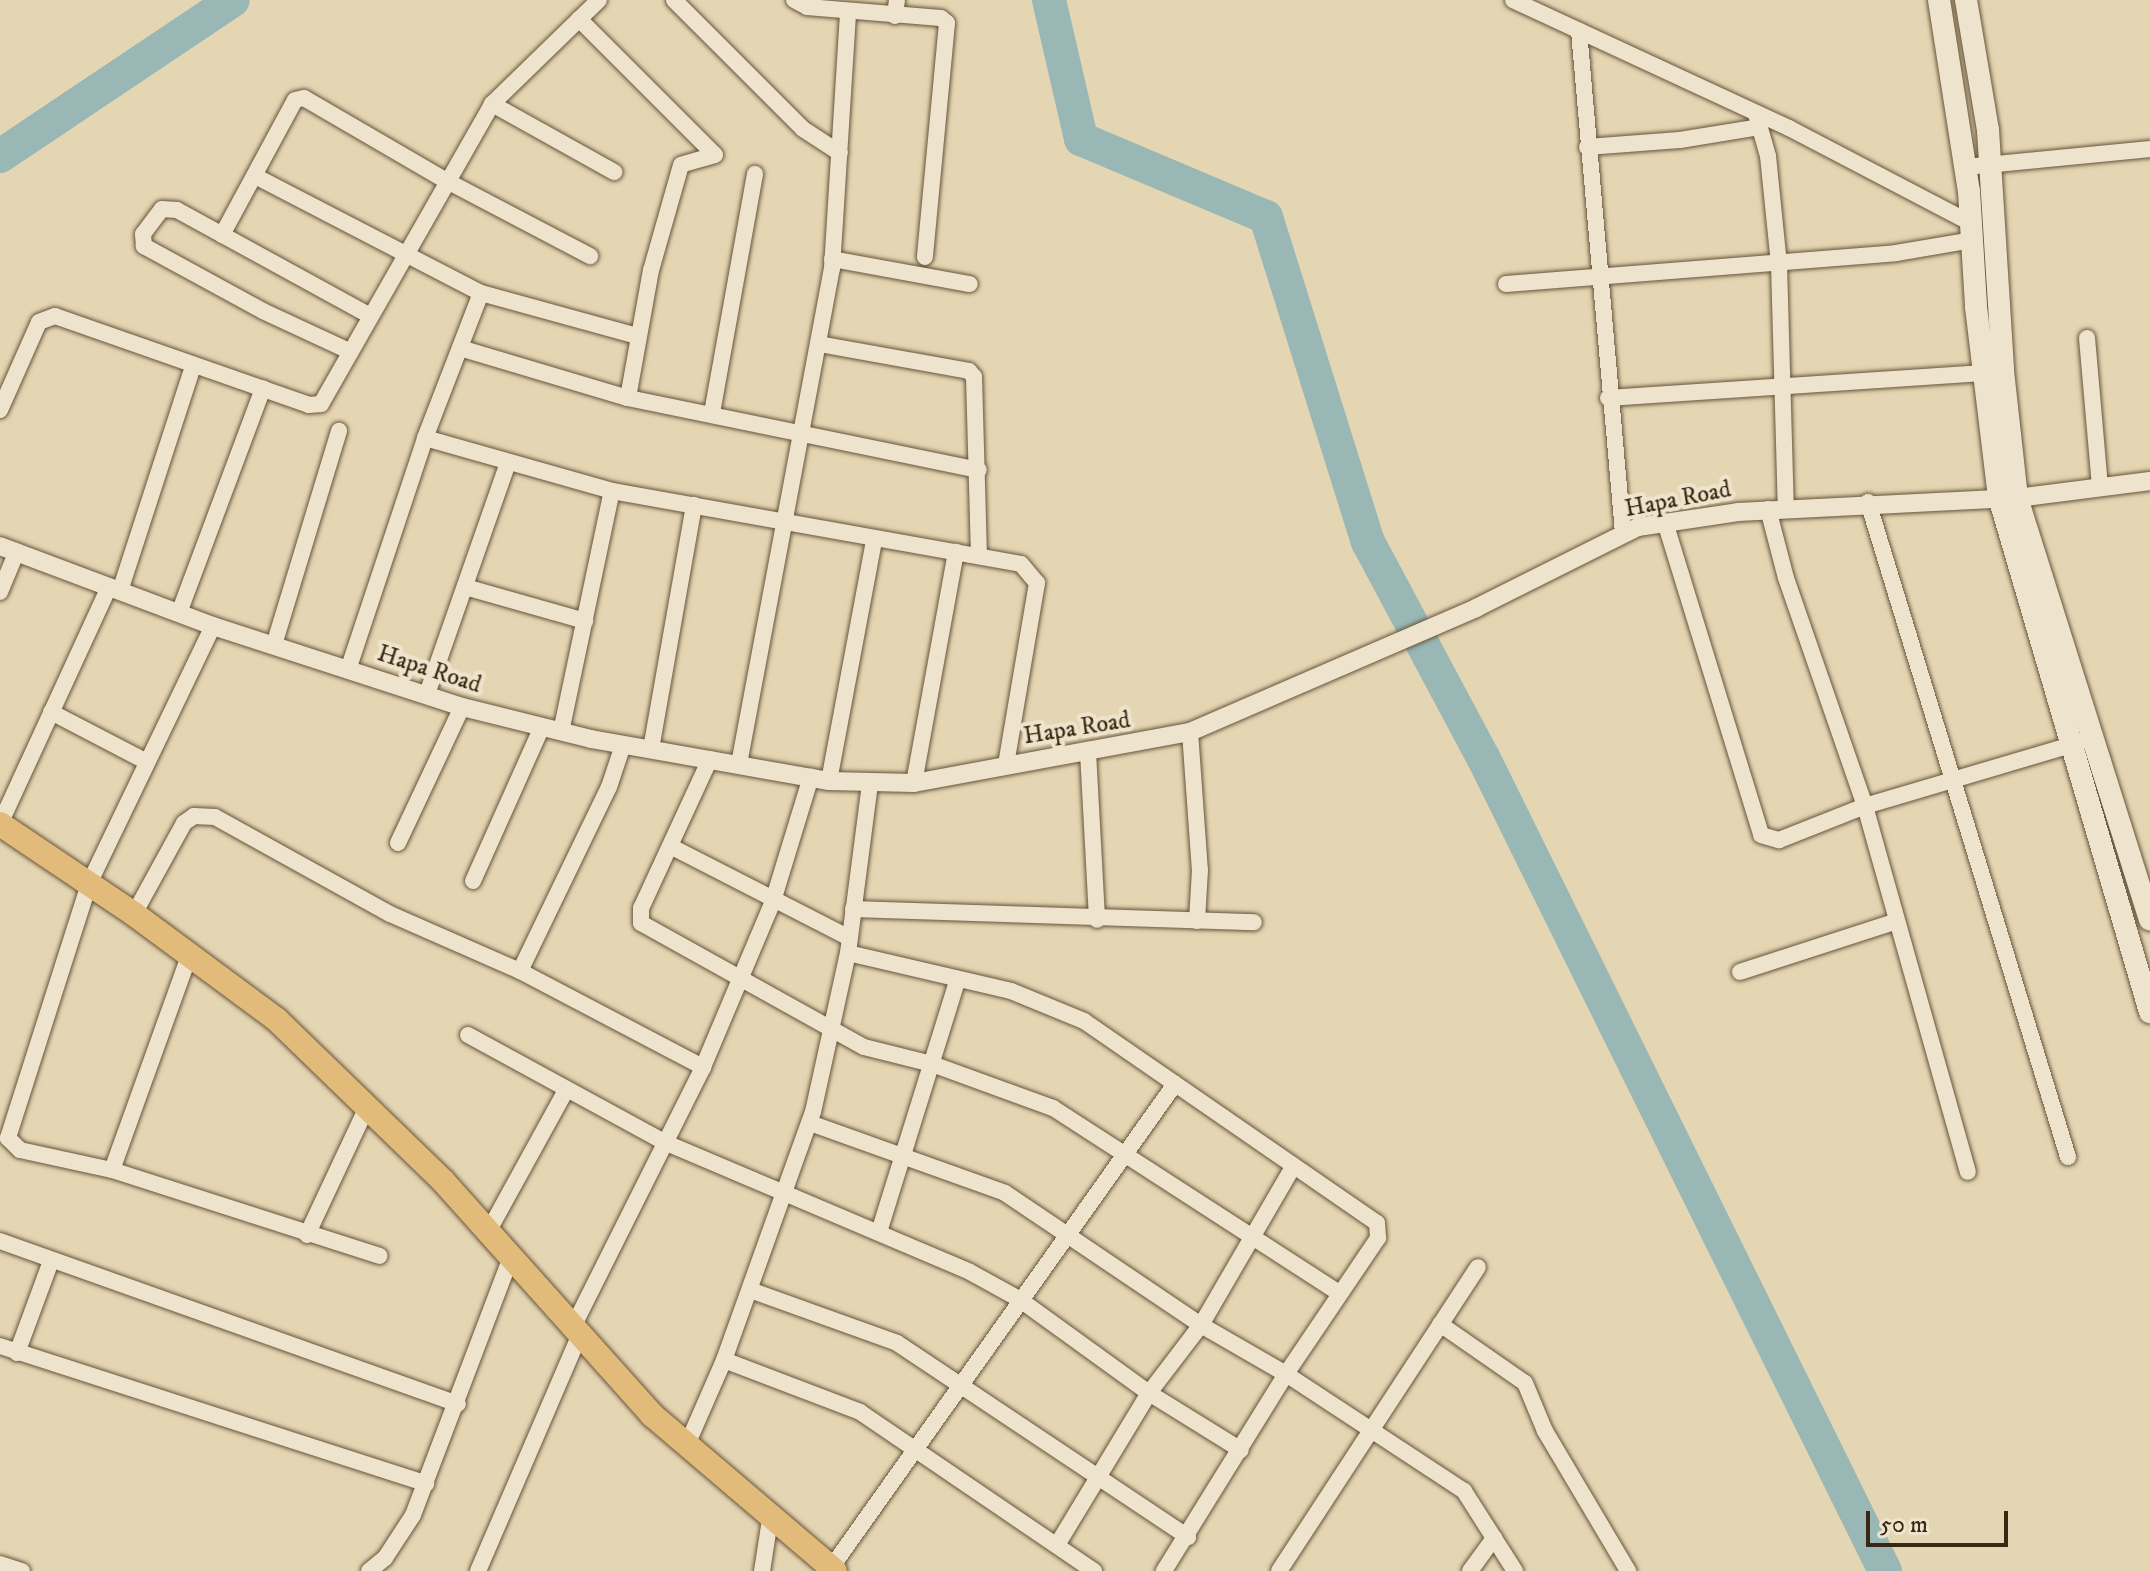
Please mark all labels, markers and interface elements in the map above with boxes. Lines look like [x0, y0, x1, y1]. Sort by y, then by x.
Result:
street label: Hapa Road [1623, 476, 1733, 524]
street label: Hapa Road [373, 640, 485, 700]
street label: Hapa Road [1022, 706, 1132, 752]
scale bar [1870, 1495, 2012, 1545]
text: 50 m [1880, 1510, 1928, 1540]

